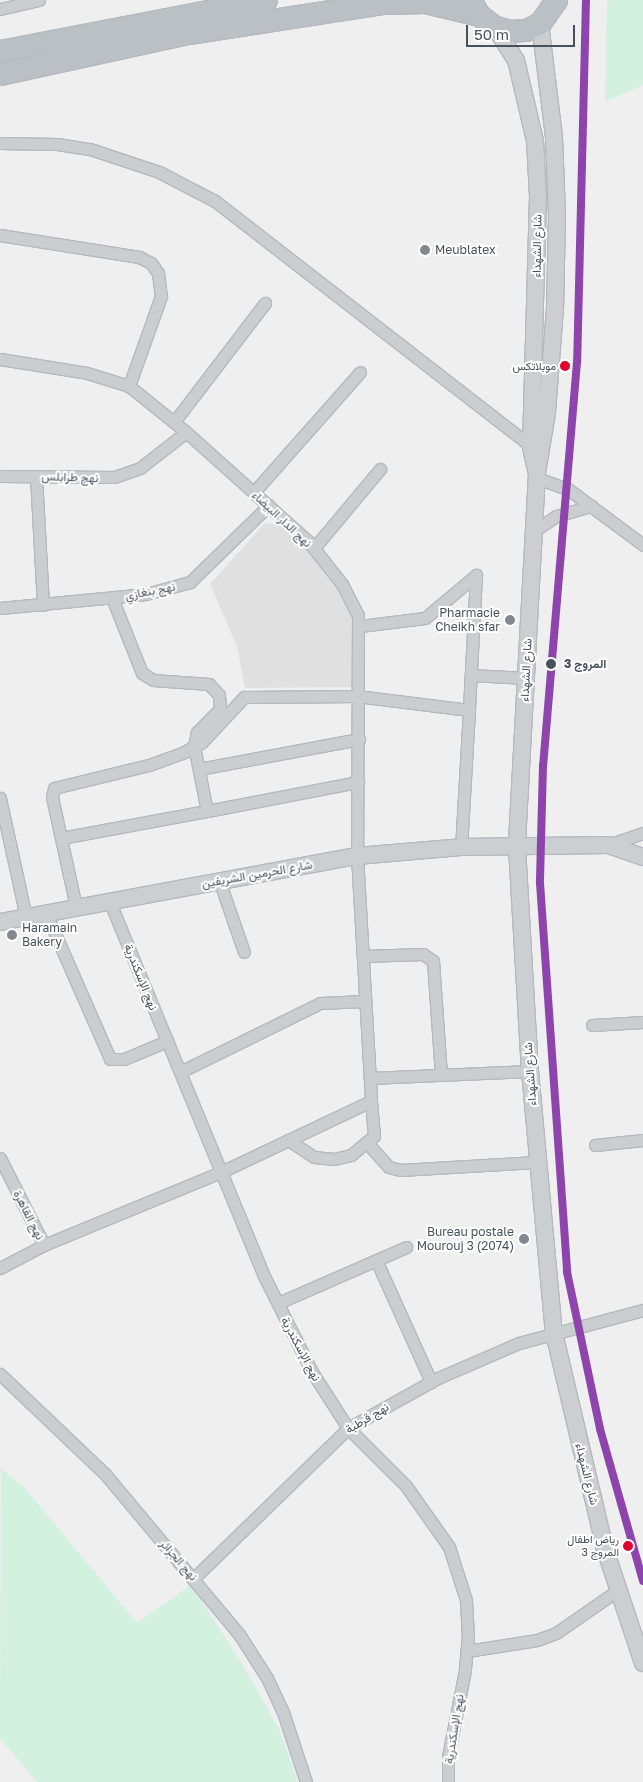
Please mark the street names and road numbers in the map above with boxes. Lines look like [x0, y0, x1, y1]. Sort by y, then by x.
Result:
street label: شارع الشهداء [529, 214, 545, 278]
street label: نهج طرابلس [41, 469, 99, 485]
street label: نهج الدار البيضاء [249, 488, 315, 550]
street label: نهج بنغازي [124, 579, 176, 603]
street label: شارع الشهداء [517, 638, 535, 702]
street label: شارع الحرمين الشريفين [201, 857, 313, 891]
street label: نهج الإسكندرية [121, 942, 161, 1012]
street label: شارع الشهداء [521, 1042, 539, 1106]
street label: نهج القاهرة [10, 1188, 48, 1242]
street label: نهج الإسكندرية [278, 1315, 324, 1383]
street label: نهج قرطبة [343, 1399, 391, 1437]
street label: شارع الشهداء [572, 1441, 602, 1507]
street label: نهج الجزائر [157, 1536, 201, 1584]
street label: نهج الإسكندرية [441, 1693, 467, 1765]

